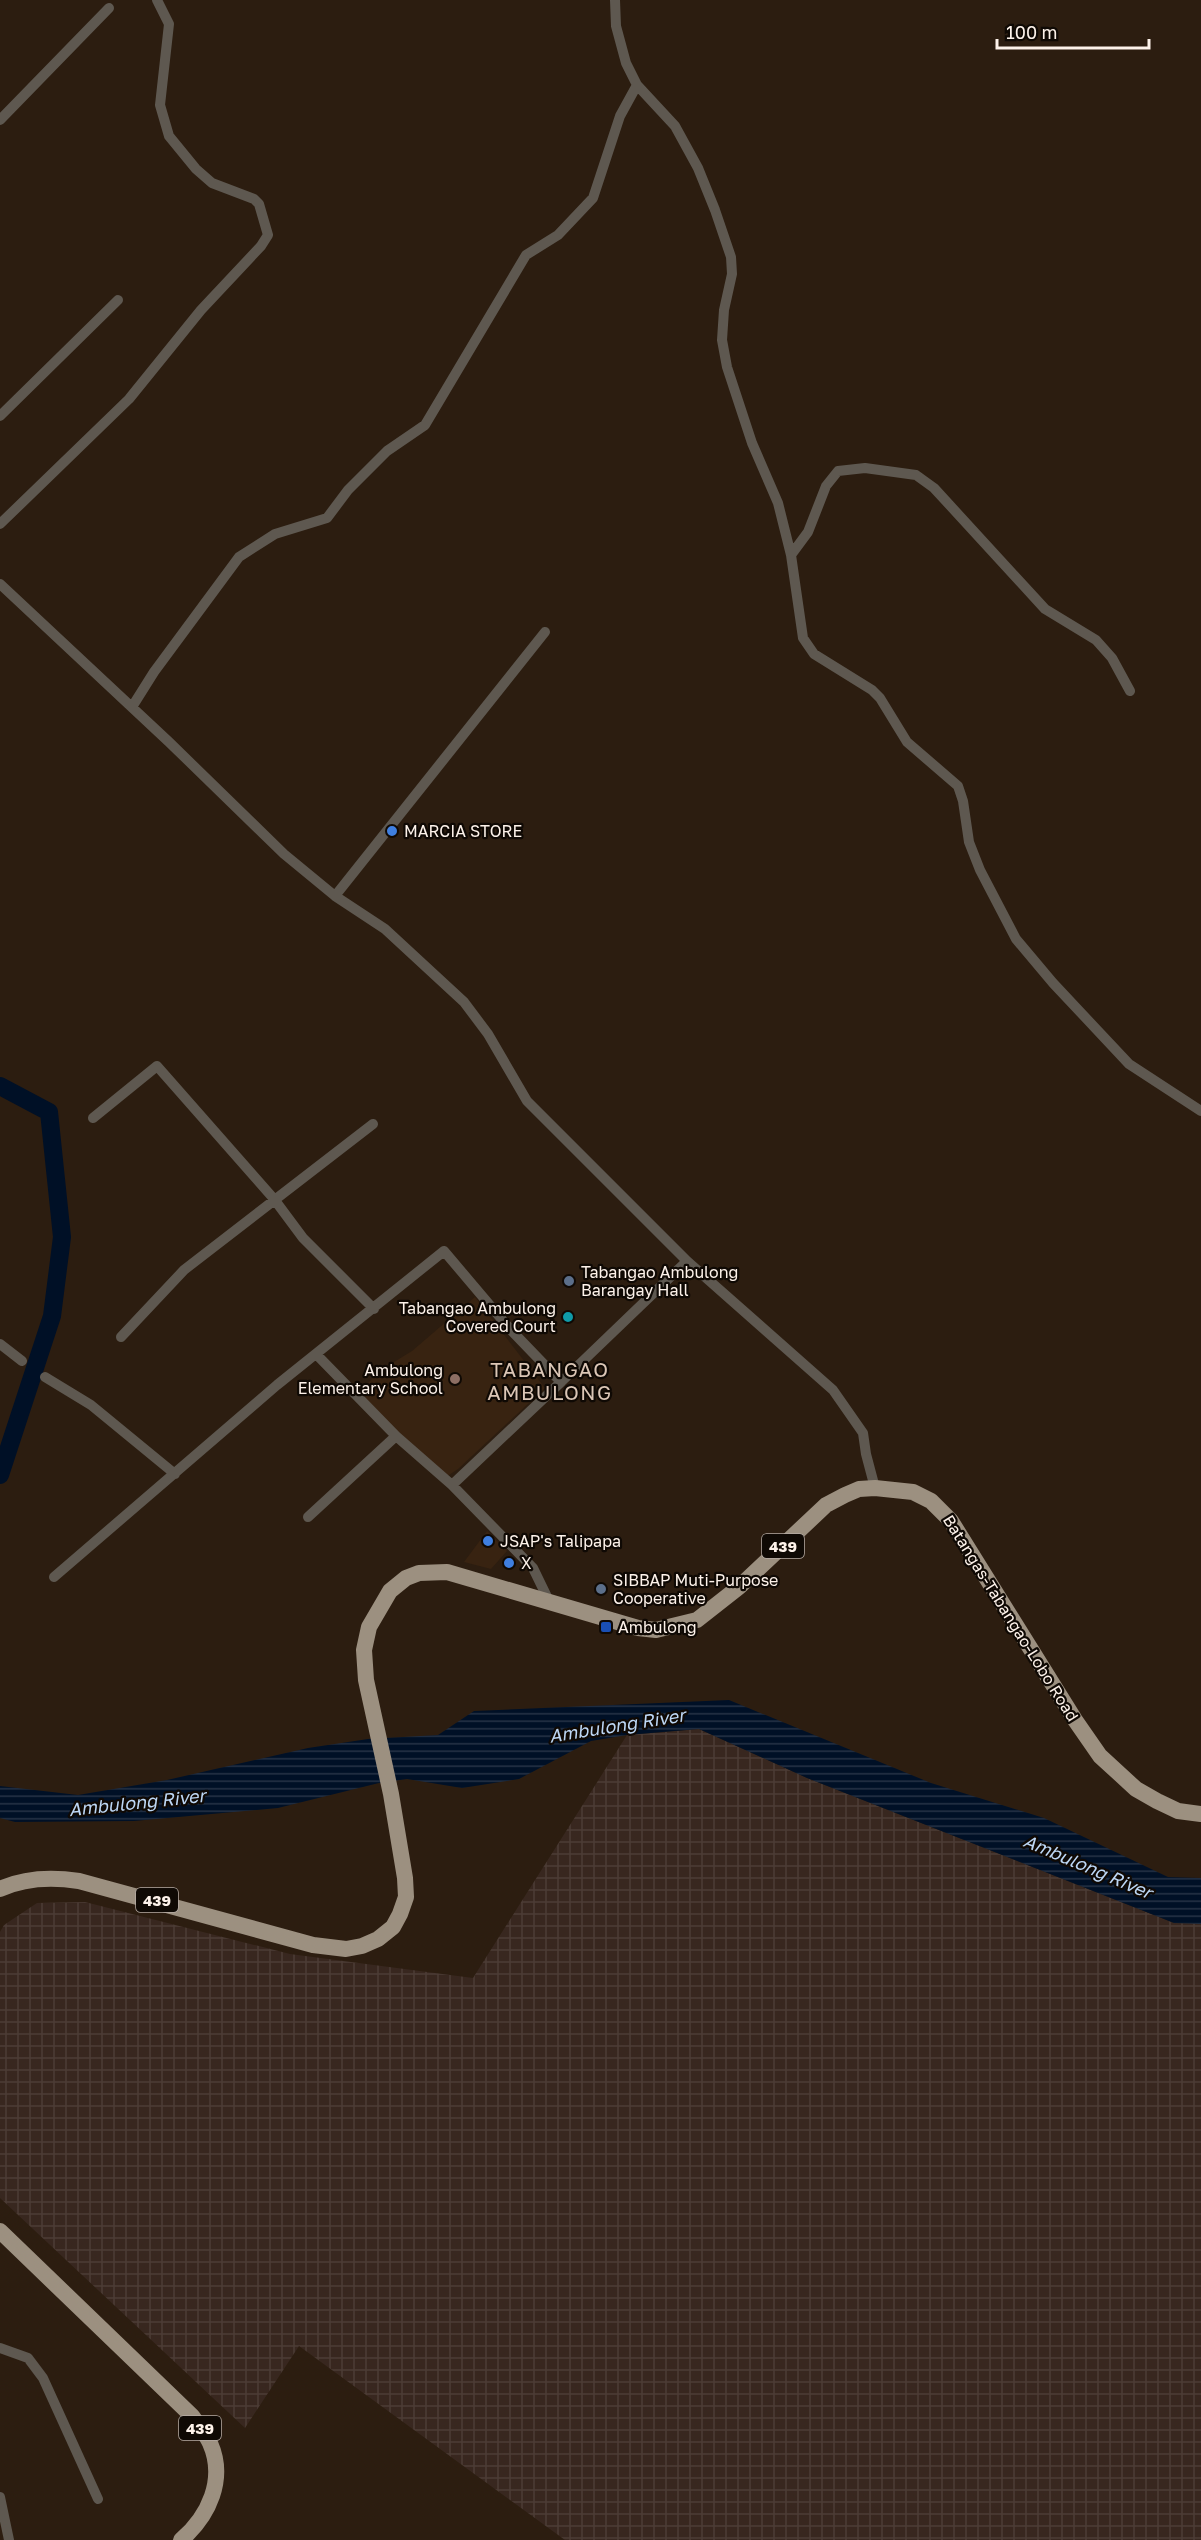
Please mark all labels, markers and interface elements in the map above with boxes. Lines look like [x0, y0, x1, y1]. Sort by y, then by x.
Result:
scale bar [997, 12, 1148, 50]
text: 100 m [1006, 21, 1057, 43]
place label: MARCIA STORE [404, 821, 522, 841]
marker: MARCIA STORE [385, 824, 399, 838]
place label: Tabangao Ambulong Barangay Hall [581, 1262, 738, 1300]
marker: Tabangao Ambulong Barangay Hall [562, 1274, 576, 1288]
place label: Tabangao Ambulong Covered Court [399, 1298, 556, 1336]
marker: Tabangao Ambulong Covered Court [561, 1310, 575, 1324]
district label: TABANGAO AMBULONG [487, 1357, 613, 1404]
place label: Ambulong Elementary School [298, 1360, 443, 1398]
marker: Ambulong Elementary School [448, 1372, 462, 1386]
street label: Batangas-Tabangao-Lobo Road [939, 1511, 1083, 1725]
place label: JSAP's Talipapa [500, 1531, 621, 1551]
marker: JSAP's Talipapa [481, 1534, 495, 1548]
road number: 439 [762, 1534, 804, 1558]
place label: X [521, 1553, 532, 1573]
marker: X [502, 1556, 516, 1570]
place label: SIBBAP Muti-Purpose Cooperative [613, 1570, 778, 1608]
marker: SIBBAP Muti-Purpose Cooperative [594, 1582, 608, 1596]
place label: Ambulong [618, 1617, 697, 1637]
marker: Ambulong [599, 1620, 613, 1634]
water label: Ambulong River [548, 1703, 689, 1747]
water label: Ambulong River [68, 1784, 209, 1820]
water label: Ambulong River [1021, 1829, 1158, 1904]
road number: 439 [136, 1888, 178, 1912]
road number: 439 [179, 2416, 221, 2440]

